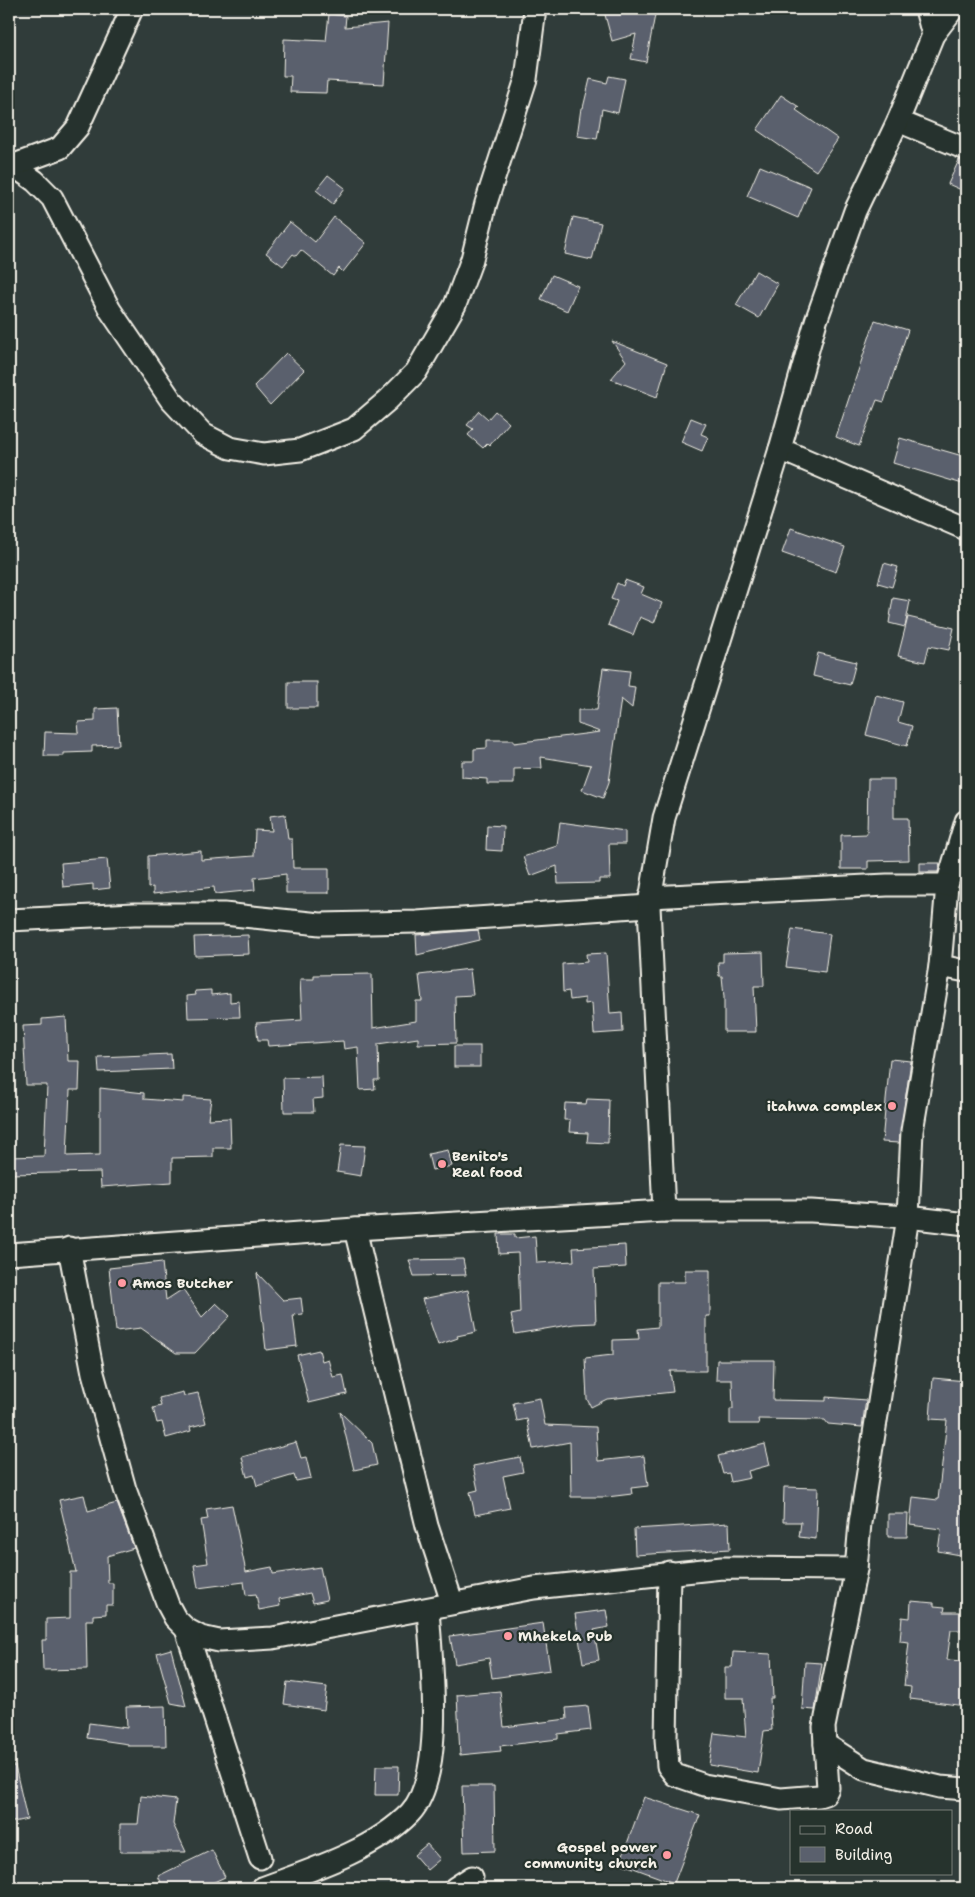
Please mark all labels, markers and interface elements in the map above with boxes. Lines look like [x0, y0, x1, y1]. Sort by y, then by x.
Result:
place label: itahwa complex [767, 1097, 882, 1115]
marker: itahwa complex [886, 1100, 898, 1112]
place label: Benito's Real food [452, 1147, 523, 1181]
marker: Benito's Real food [436, 1158, 448, 1170]
place label: Amos Butcher [132, 1274, 234, 1292]
marker: Amos Butcher [116, 1277, 128, 1289]
place label: Mhekela Pub [518, 1627, 613, 1645]
marker: Mhekela Pub [502, 1630, 514, 1642]
legend [790, 1810, 952, 1874]
text: Road [835, 1819, 873, 1839]
place label: Gospel power community church [524, 1838, 657, 1872]
text: Building [835, 1845, 892, 1865]
marker: Gospel power community church [661, 1849, 673, 1861]

